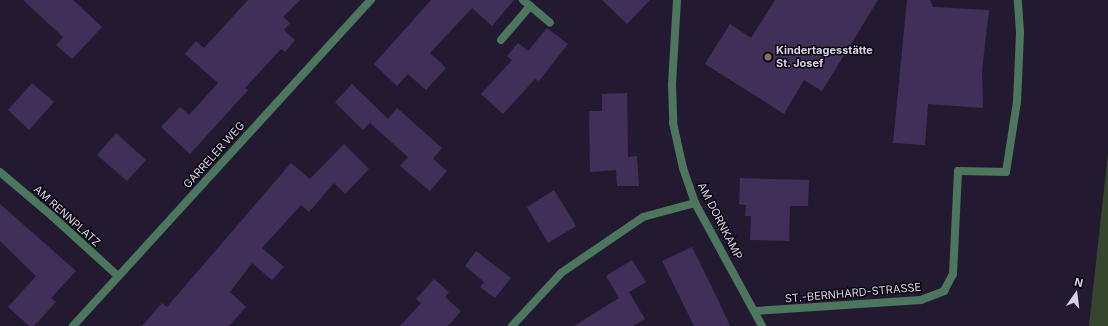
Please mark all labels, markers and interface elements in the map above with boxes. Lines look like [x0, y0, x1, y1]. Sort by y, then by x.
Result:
place label: Kindertagesstätte St. Josef [776, 44, 873, 70]
marker: Kindertagesstätte St. Josef [763, 52, 773, 62]
street label: GARRELER WEG [181, 119, 247, 191]
street label: AM DORNKAMP [695, 180, 745, 262]
street label: AM RENNPLATZ [31, 183, 103, 249]
north arrow [1056, 274, 1096, 314]
text: N [1073, 275, 1085, 290]
street label: ST.-BERNHARD-STRASSE [784, 280, 922, 306]

